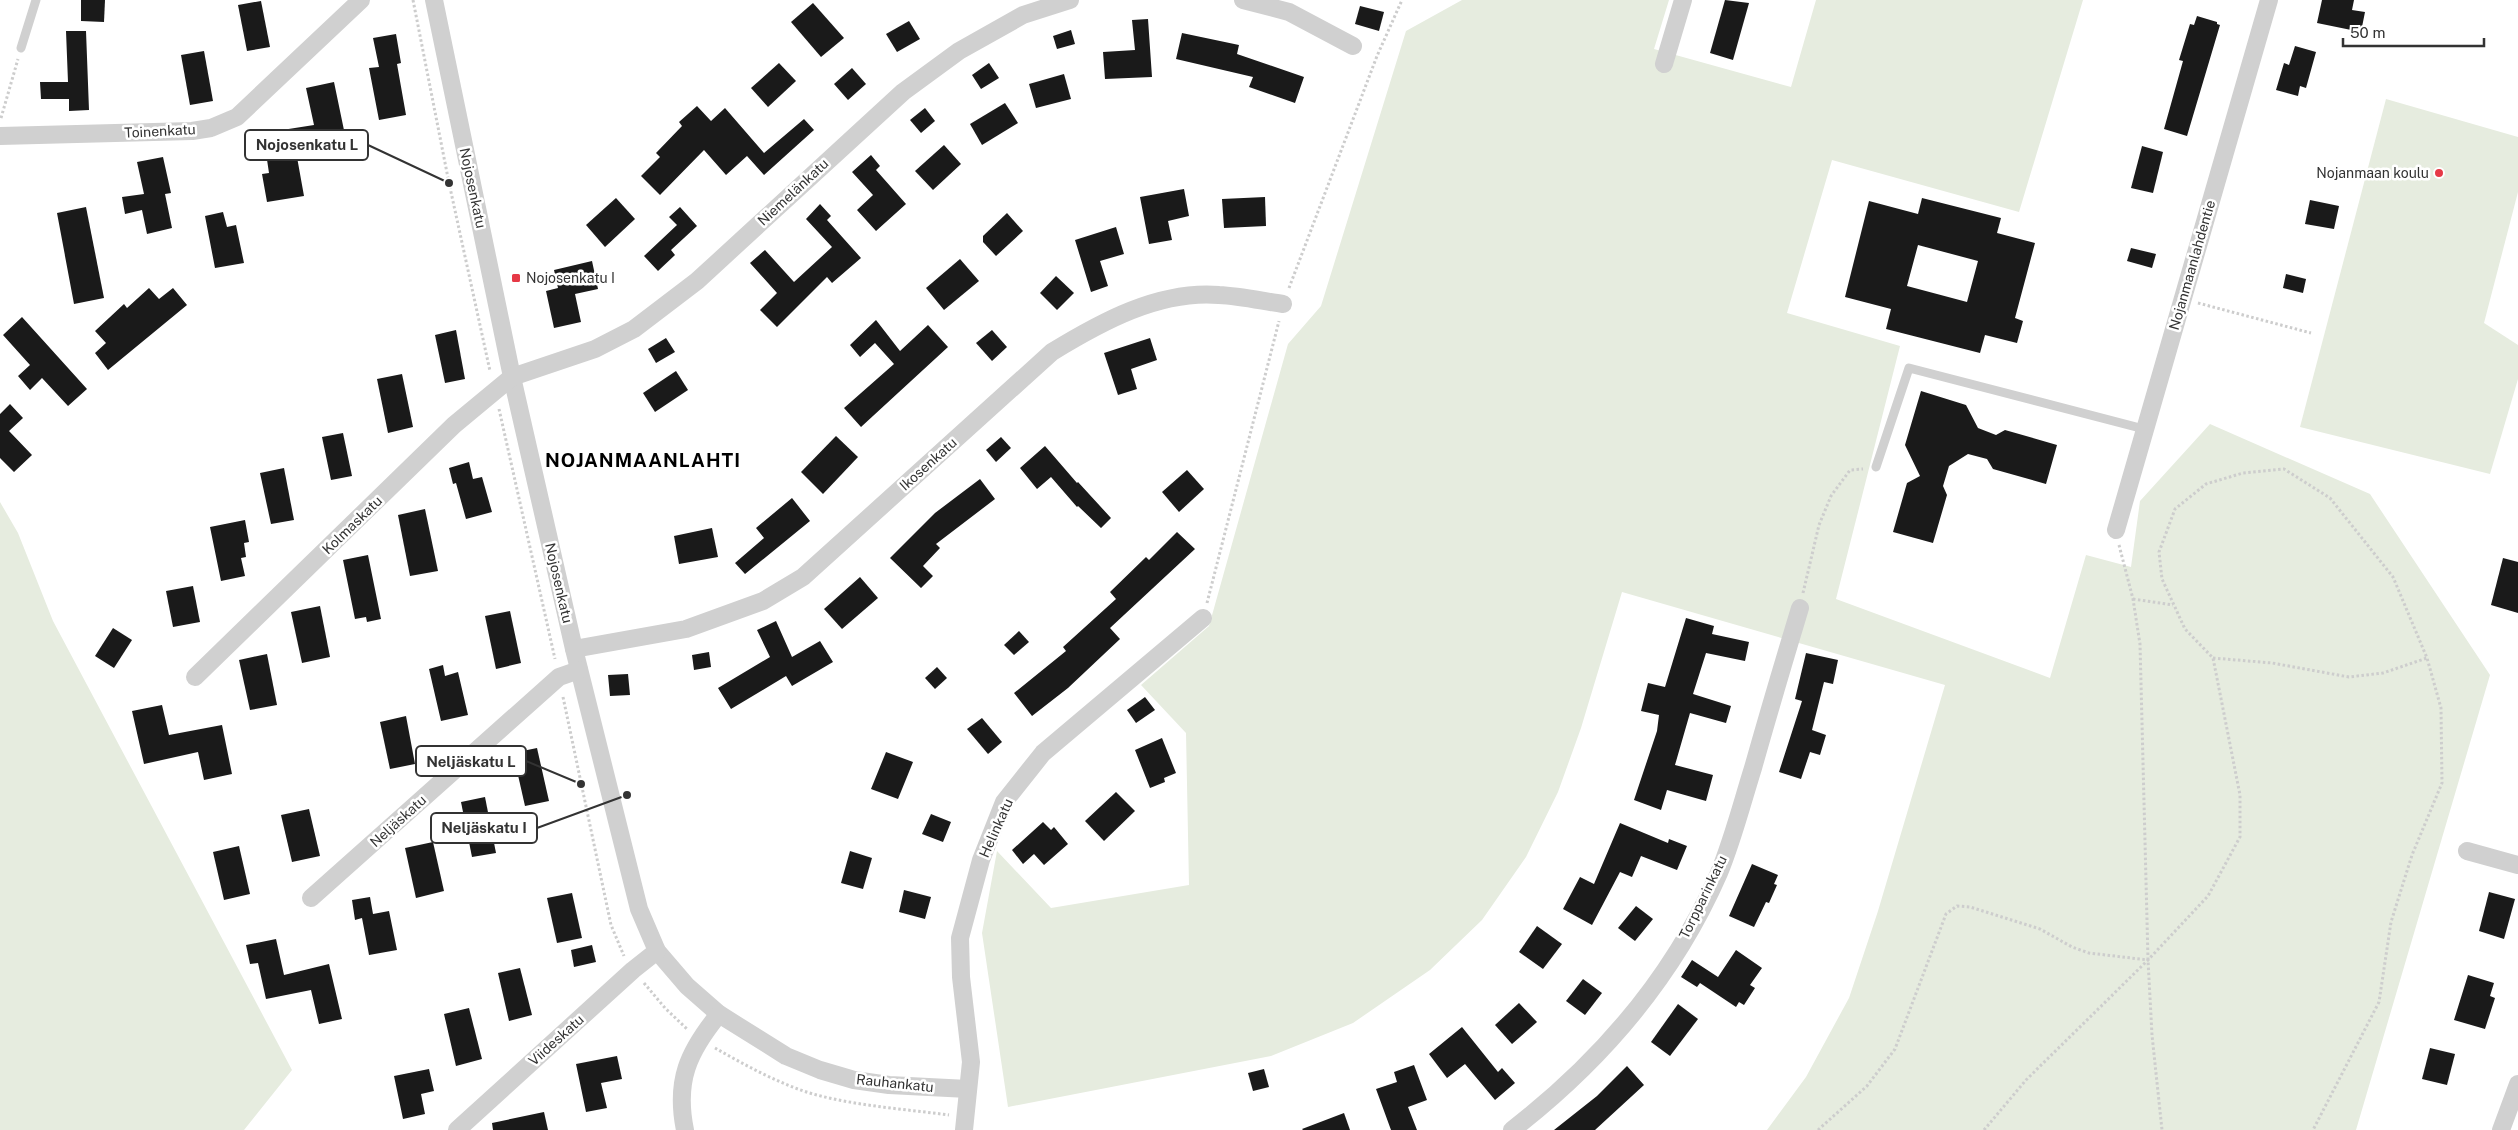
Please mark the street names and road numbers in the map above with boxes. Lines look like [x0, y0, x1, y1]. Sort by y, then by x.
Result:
street label: Toinenkatu [124, 121, 196, 141]
street label: Nojosenkatu [457, 146, 489, 230]
street label: Niemelänkatu [754, 155, 832, 229]
street label: Nojanmaanlahdentie [2166, 198, 2218, 332]
street label: Ikosenkatu [896, 434, 960, 494]
street label: Kolmaskatu [319, 493, 385, 557]
street label: Nojosenkatu [542, 541, 576, 625]
street label: Neljäskatu [367, 792, 429, 850]
street label: Helinkatu [976, 796, 1016, 860]
street label: Torpparinkatu [1676, 853, 1730, 941]
street label: Viideskatu [525, 1011, 587, 1069]
street label: Rauhankatu [855, 1071, 935, 1095]

